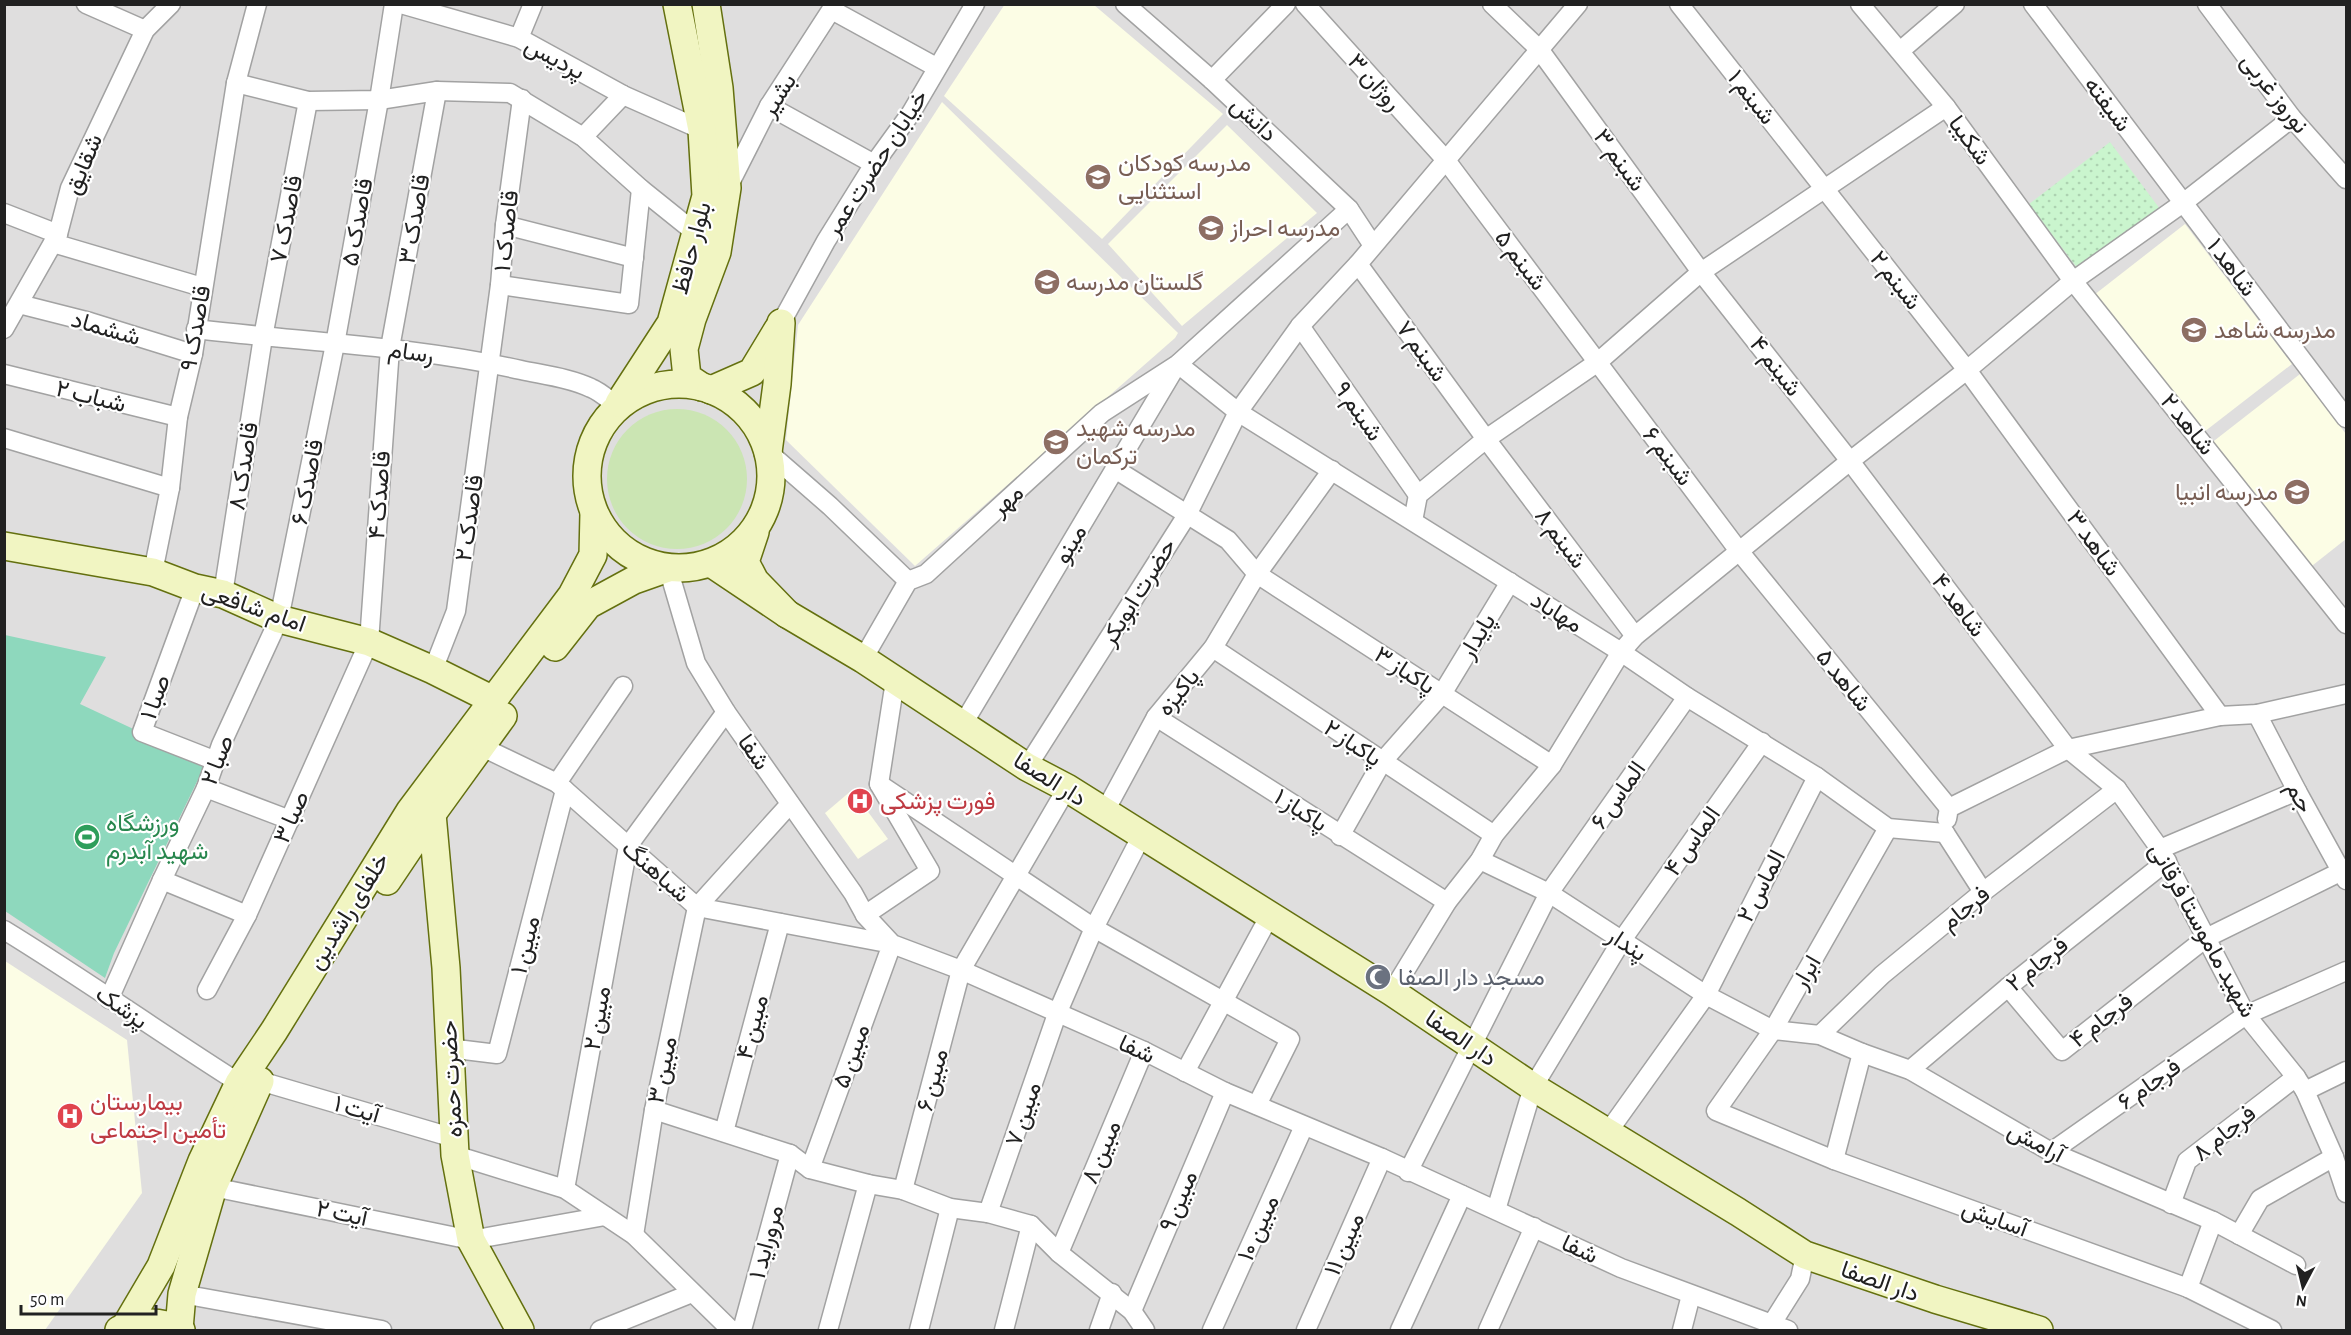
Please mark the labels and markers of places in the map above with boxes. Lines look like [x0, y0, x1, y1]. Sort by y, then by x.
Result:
place label: مدرسه کودکان استثنایی [1118, 152, 1251, 205]
school or university icon: مدرسه کودکان استثنایی [1083, 162, 1113, 192]
school or university icon: مدرسه احراز [1196, 213, 1226, 243]
place label: مدرسه احراز [1229, 217, 1340, 243]
school or university icon: گلستان مدرسه [1032, 267, 1062, 297]
place label: گلستان مدرسه [1066, 270, 1203, 297]
school or university icon: مدرسه شاهد [2179, 315, 2209, 345]
place label: مدرسه شاهد [2214, 319, 2336, 345]
place label: مدرسه شهید ترکمان [1076, 417, 1196, 471]
school or university icon: مدرسه شهید ترکمان [1041, 427, 1071, 457]
school or university icon: مدرسه انبیا [2282, 477, 2312, 507]
place label: مدرسه انبیا [2175, 481, 2278, 507]
hospital icon: فورت پزشکی [845, 786, 875, 816]
place label: فورت پزشکی [880, 790, 995, 817]
place label: ورزشگاه شهید آبدرم [106, 811, 208, 867]
sports icon: ورزشگاه شهید آبدرم [72, 822, 102, 852]
mosque icon: مسجد دار الصفا [1363, 962, 1393, 992]
place label: مسجد دار الصفا [1398, 966, 1545, 992]
place label: بیمارستان تأمین اجتماعی [90, 1091, 226, 1144]
hospital icon: بیمارستان تأمین اجتماعی [55, 1101, 85, 1131]

